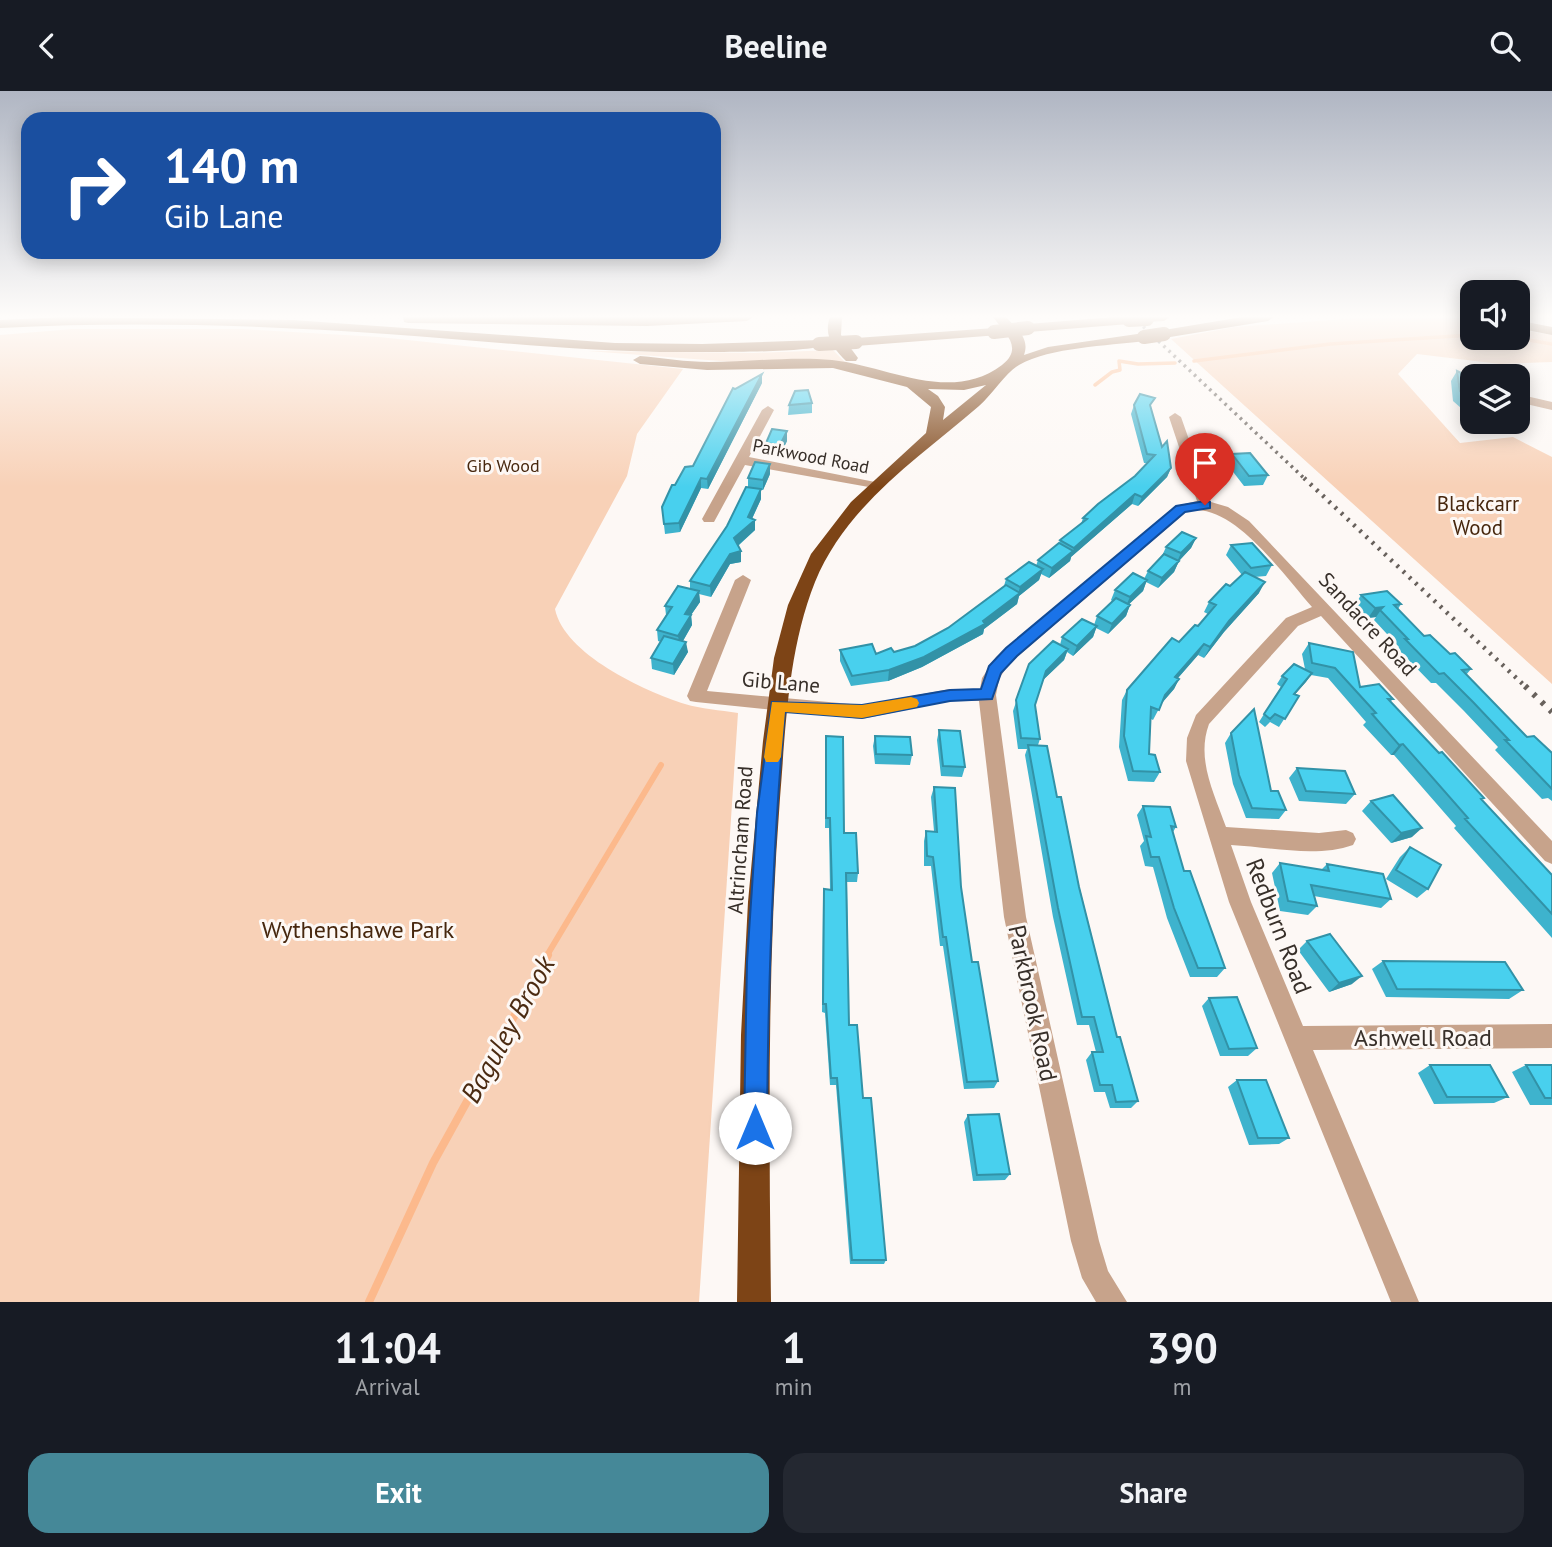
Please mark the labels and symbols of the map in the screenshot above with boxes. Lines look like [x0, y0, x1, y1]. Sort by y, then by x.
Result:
street label: Parkwood Road [751, 433, 871, 479]
pin [1175, 433, 1235, 505]
park label: Gib Wood [466, 454, 540, 477]
park label: Blackcarr Wood [1437, 490, 1519, 541]
street label: Sandacre Road [1313, 566, 1423, 682]
street label: Gib Lane [741, 665, 821, 699]
street label: Altrincham Road [721, 765, 759, 915]
street label: Redburn Road [1239, 854, 1319, 998]
park label: Wythenshawe Park [262, 914, 455, 945]
street label: Parkbrook Road [1001, 922, 1065, 1084]
water label: Baguley Brook [451, 948, 563, 1109]
street label: Ashwell Road [1354, 1022, 1492, 1053]
position arrow [718, 1091, 792, 1165]

